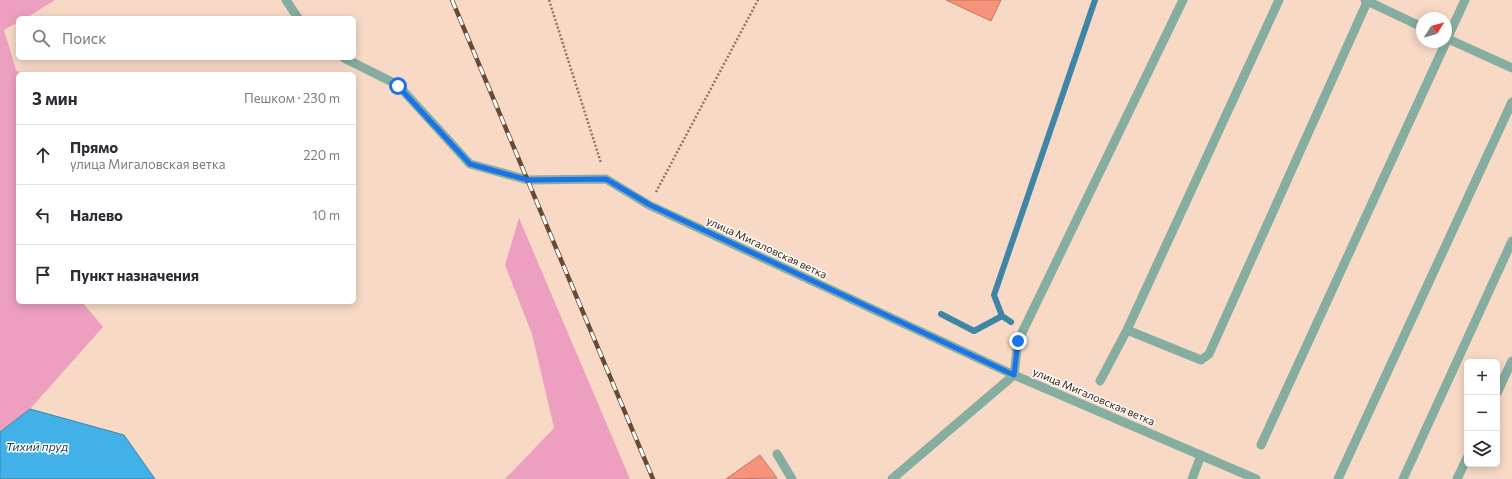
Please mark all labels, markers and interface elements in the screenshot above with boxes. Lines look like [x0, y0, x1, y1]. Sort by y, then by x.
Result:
north arrow [1416, 12, 1452, 48]
search box [16, 16, 356, 60]
icon: search [30, 27, 52, 49]
text: Поиск [62, 29, 106, 47]
route start [389, 77, 407, 95]
text: 3 мин [32, 88, 78, 109]
text: Пешком · 230 m [244, 90, 340, 106]
text: Прямо [70, 138, 118, 156]
icon: ahead [32, 144, 54, 166]
text: 220 m [303, 147, 340, 163]
text: улица Мигаловская ветка [70, 156, 226, 172]
icon: left [32, 204, 54, 226]
text: Налево [70, 206, 123, 224]
text: 10 m [312, 207, 340, 223]
street label: улица Мигаловская ветка [705, 213, 829, 281]
icon: arrive [32, 264, 54, 286]
text: Пункт назначения [70, 266, 199, 284]
route end [1009, 332, 1027, 350]
map controls [1464, 359, 1500, 467]
button: + [1464, 359, 1500, 395]
street label: улица Мигаловская ветка [1031, 364, 1157, 428]
button: − [1464, 395, 1500, 431]
button: layers [1464, 431, 1500, 467]
water label: Тихий пруд [6, 439, 68, 453]

